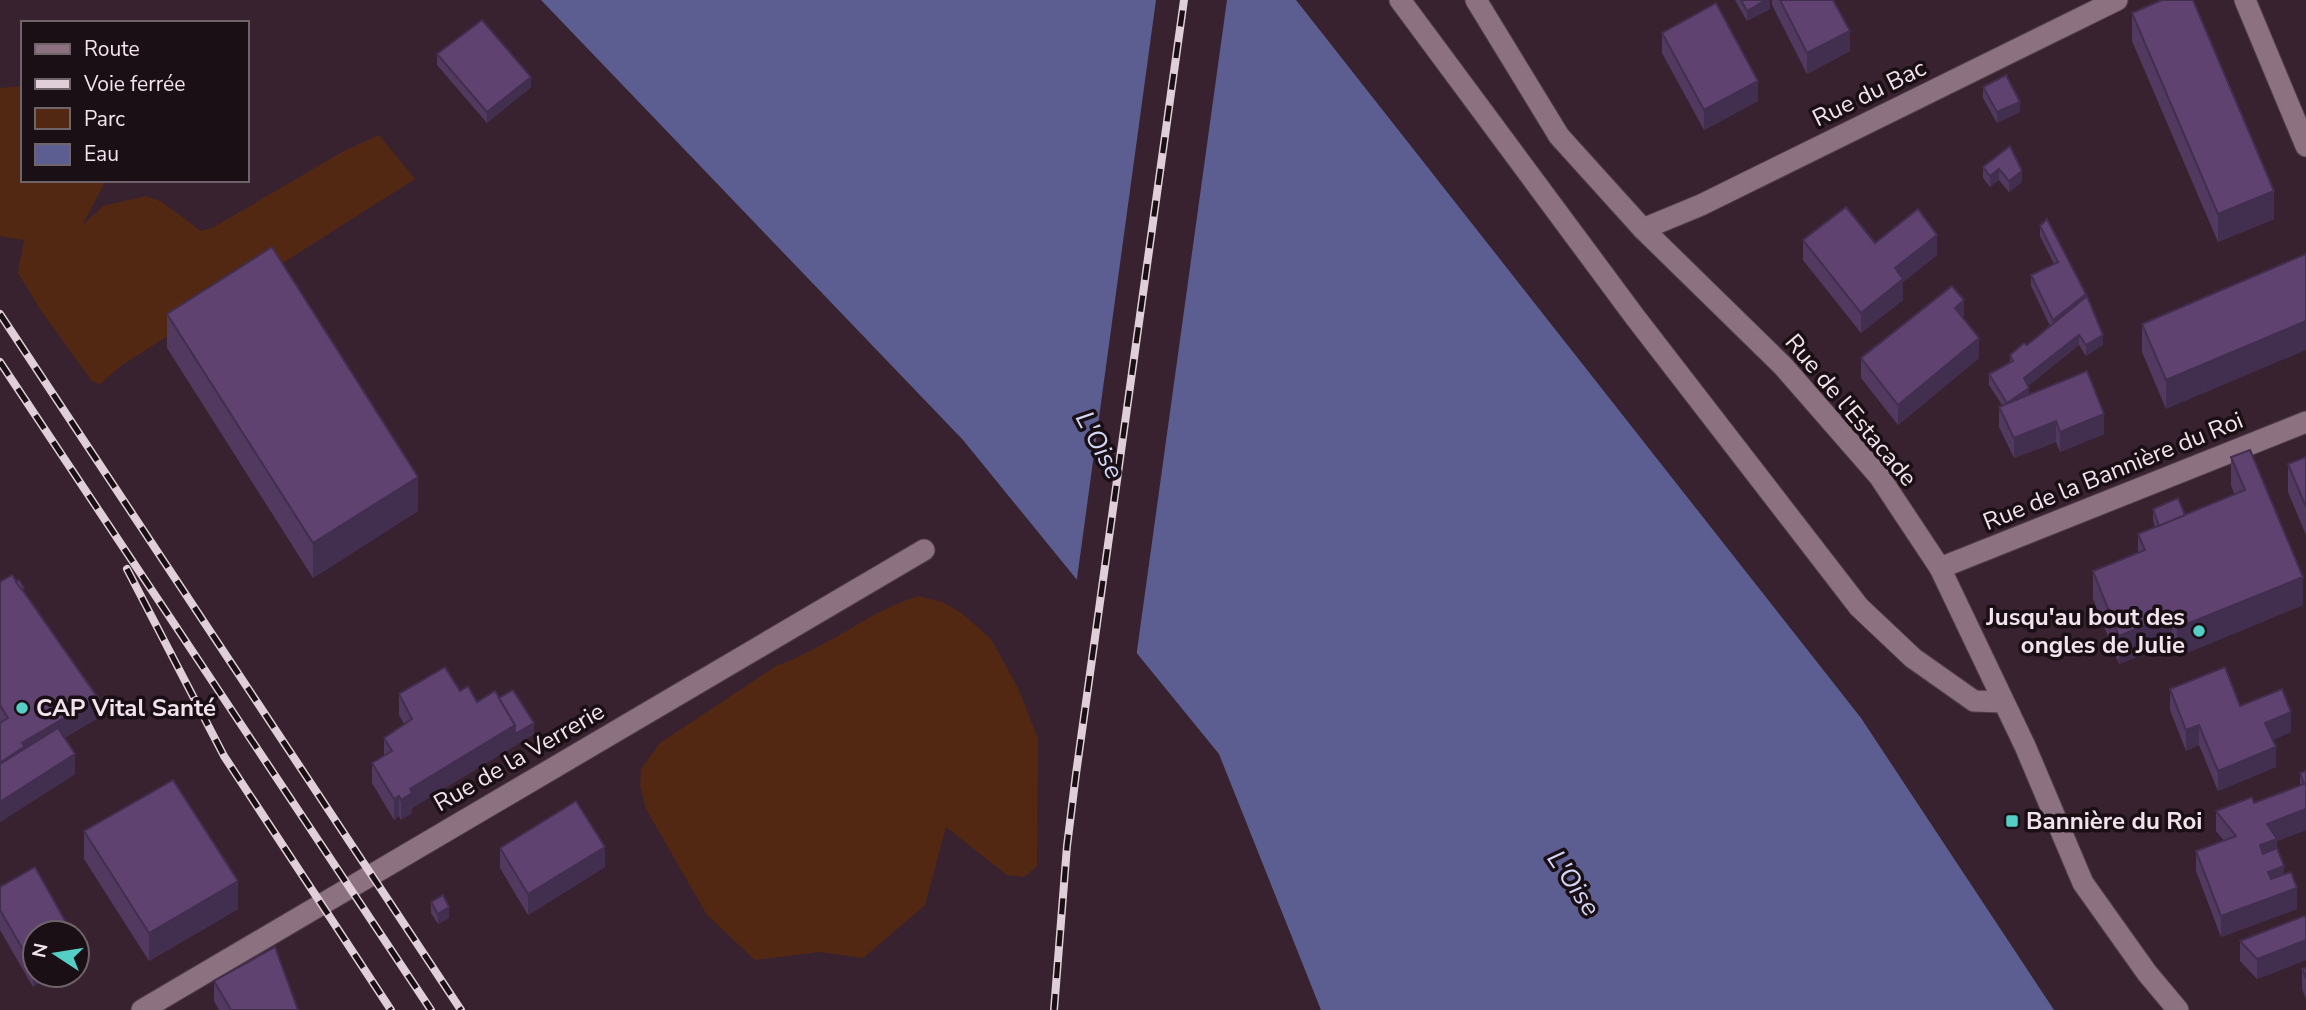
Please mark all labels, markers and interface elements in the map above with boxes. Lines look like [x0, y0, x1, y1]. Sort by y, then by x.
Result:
legend [21, 21, 248, 182]
text: Route [84, 35, 140, 63]
street label: Rue du Bac [1807, 52, 1931, 134]
text: Voie ferrée [83, 70, 185, 98]
text: Parc [84, 105, 125, 133]
text: Eau [84, 140, 119, 168]
street label: Rue de l'Estacade [1778, 327, 1924, 493]
street label: Rue de la Bannière du Roi [1978, 404, 2248, 538]
water label: L'Oise [1067, 405, 1132, 485]
place label: Jusqu'au bout des ongles de Julie [1985, 601, 2185, 661]
marker: Jusqu'au bout des ongles de Julie [2191, 623, 2207, 639]
place label: CAP Vital Santé [36, 692, 216, 724]
street label: Rue de la Verrerie [428, 695, 610, 819]
marker: CAP Vital Santé [14, 700, 30, 716]
place label: Bannière du Roi [2026, 805, 2202, 837]
marker: Bannière du Roi [2004, 813, 2020, 829]
water label: L'Oise [1539, 844, 1608, 923]
north arrow [21, 919, 91, 989]
text: N [26, 941, 55, 960]

